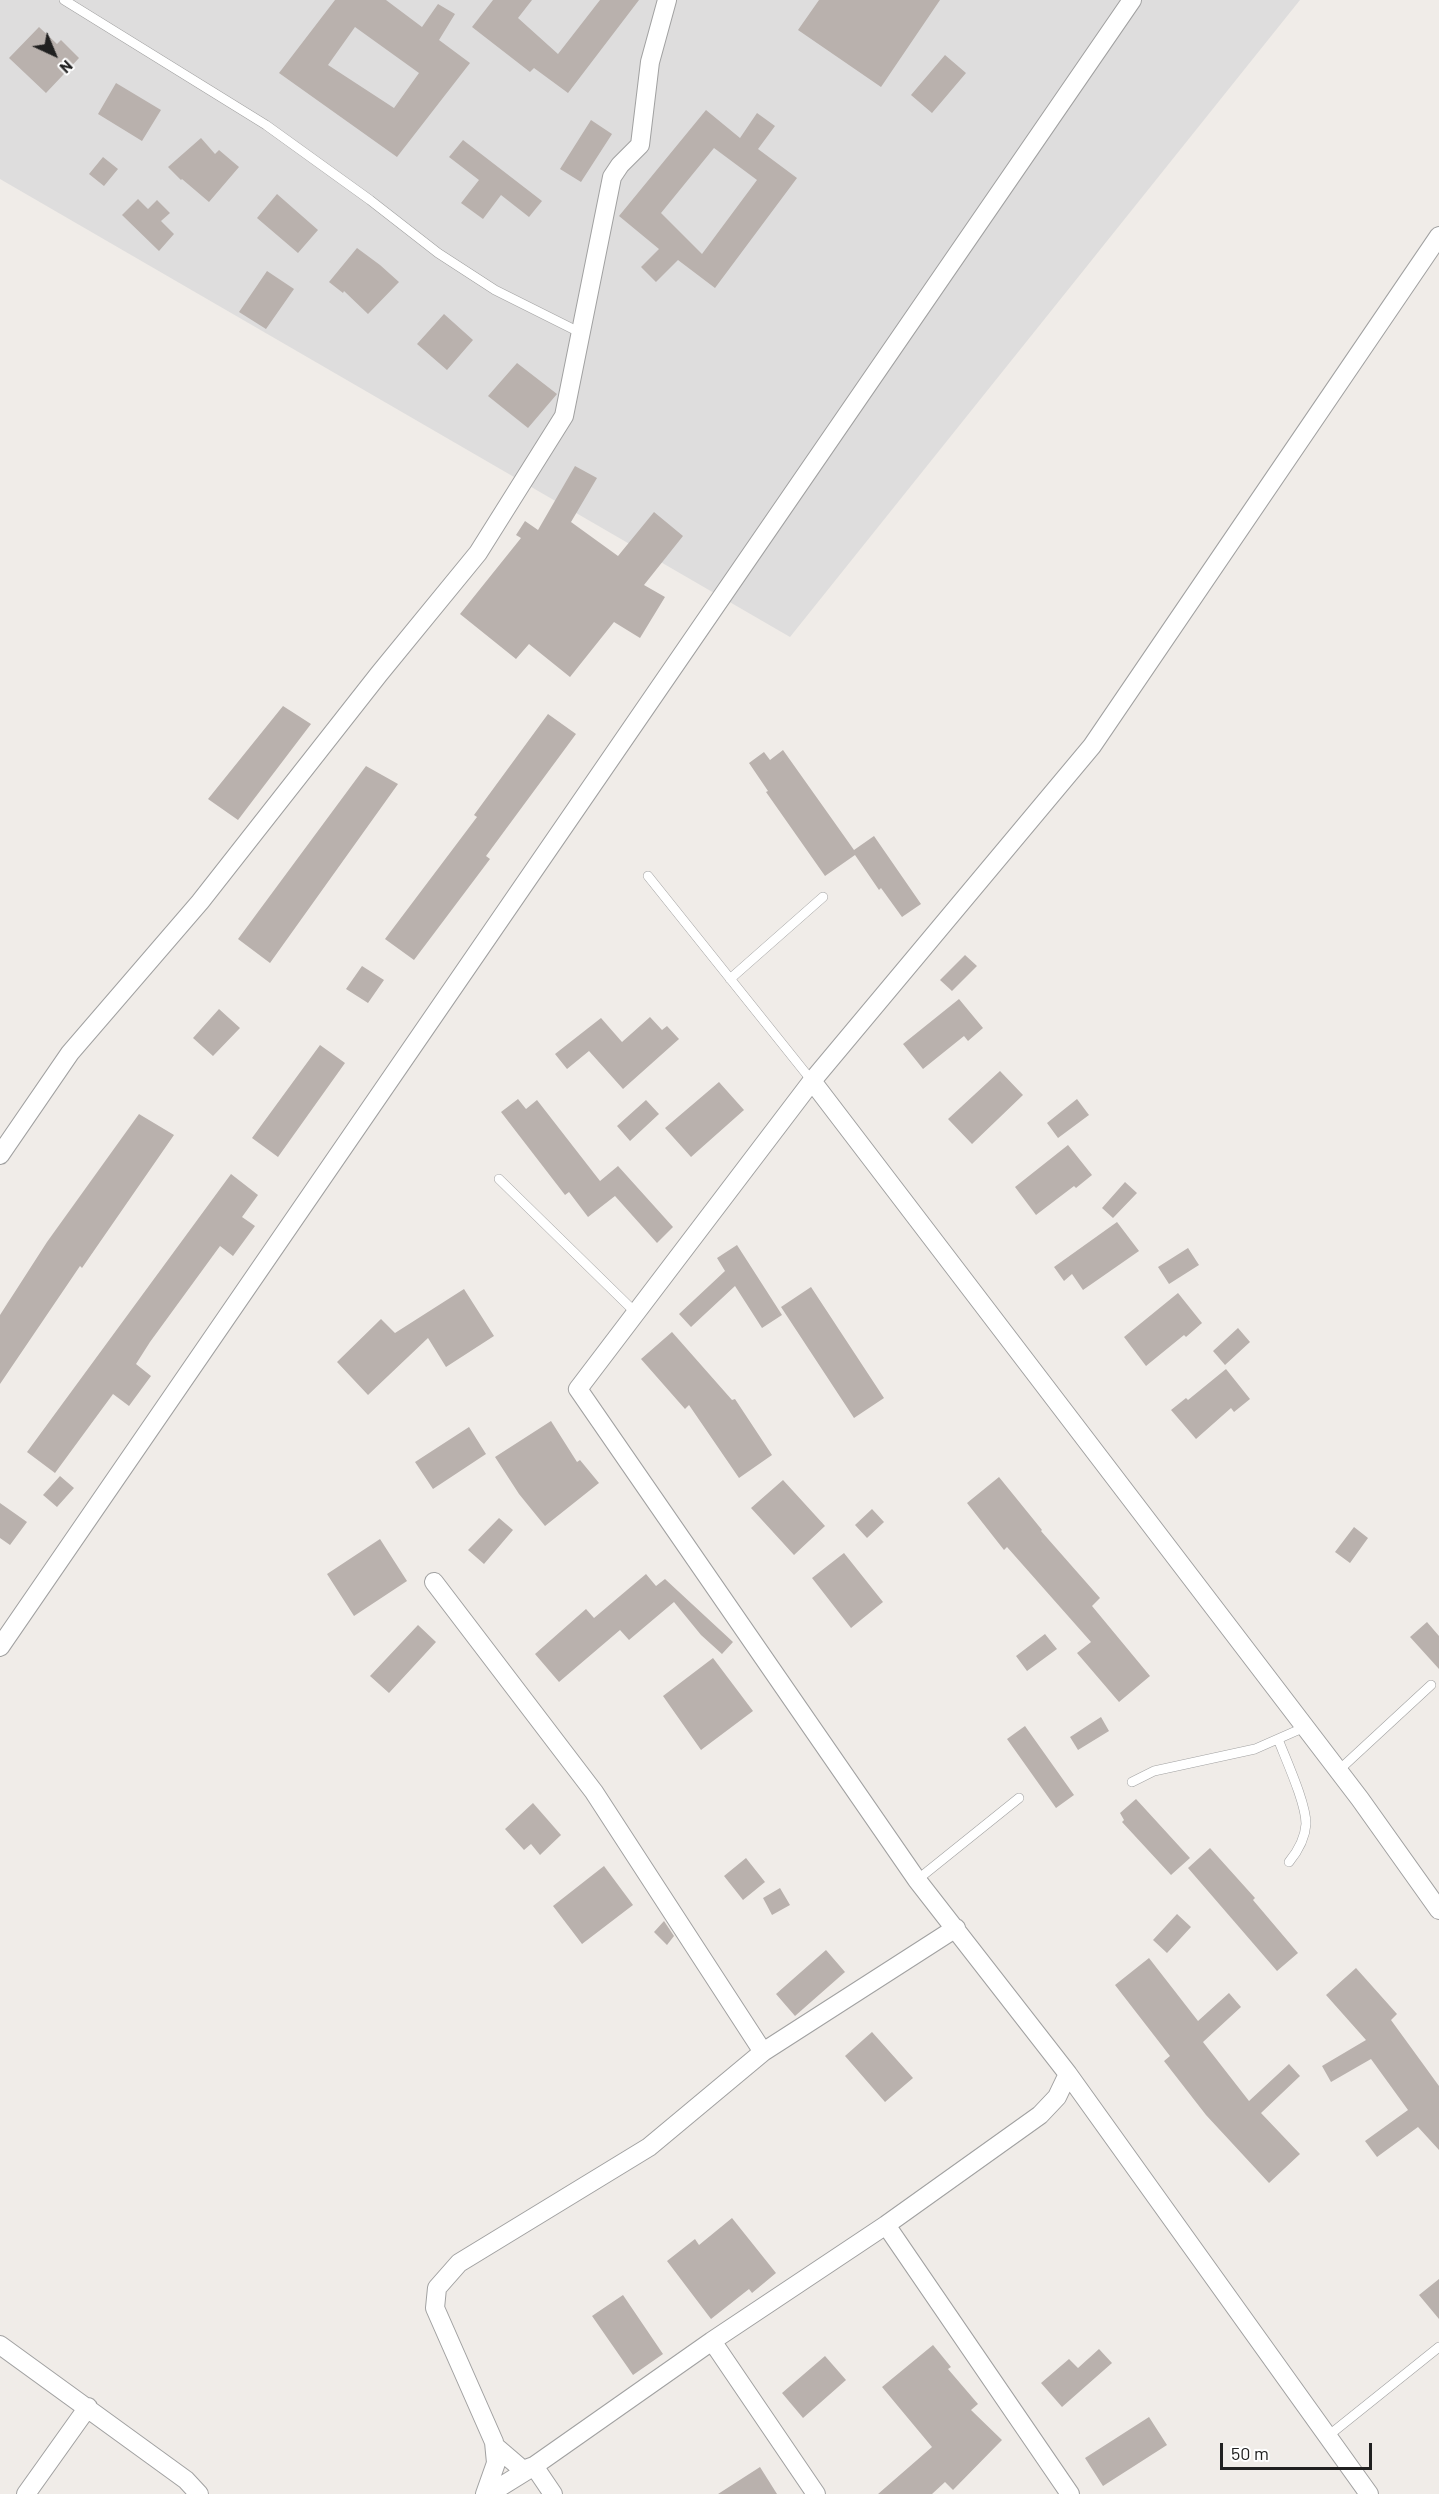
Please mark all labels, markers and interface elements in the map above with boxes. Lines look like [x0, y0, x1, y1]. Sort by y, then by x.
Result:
north arrow [24, 24, 84, 84]
text: N [56, 57, 77, 78]
scale bar [1223, 2431, 1374, 2469]
text: 50 m [1231, 2442, 1269, 2464]

